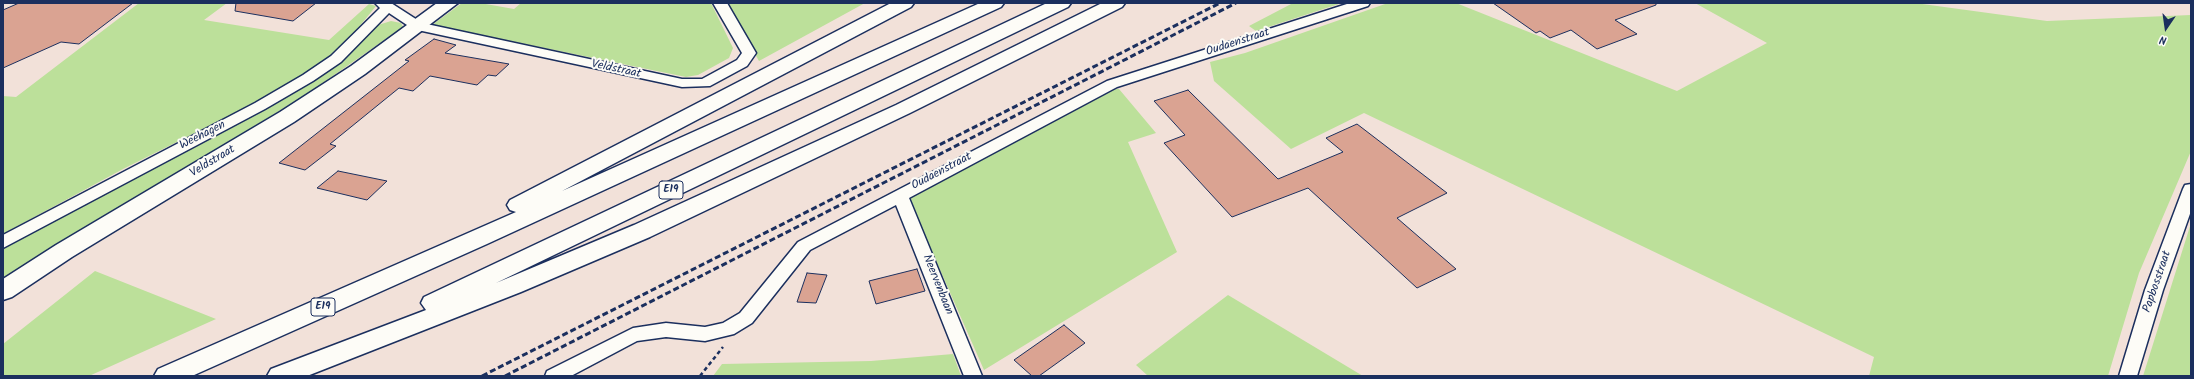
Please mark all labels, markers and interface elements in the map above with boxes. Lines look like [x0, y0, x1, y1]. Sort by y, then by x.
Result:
north arrow [2146, 8, 2186, 48]
street label: Oudaenstraat [1204, 26, 1272, 60]
text: N [2158, 30, 2169, 49]
street label: Veldstraat [590, 58, 642, 82]
street label: Weehagen [178, 118, 228, 154]
street label: Veldstraat [188, 143, 238, 181]
street label: Oudaenstraat [909, 150, 975, 194]
road number: E19 [659, 181, 683, 199]
street label: Papbosstraat [2141, 249, 2175, 315]
street label: Neervenbaan [918, 253, 956, 317]
road number: E19 [311, 298, 335, 316]

